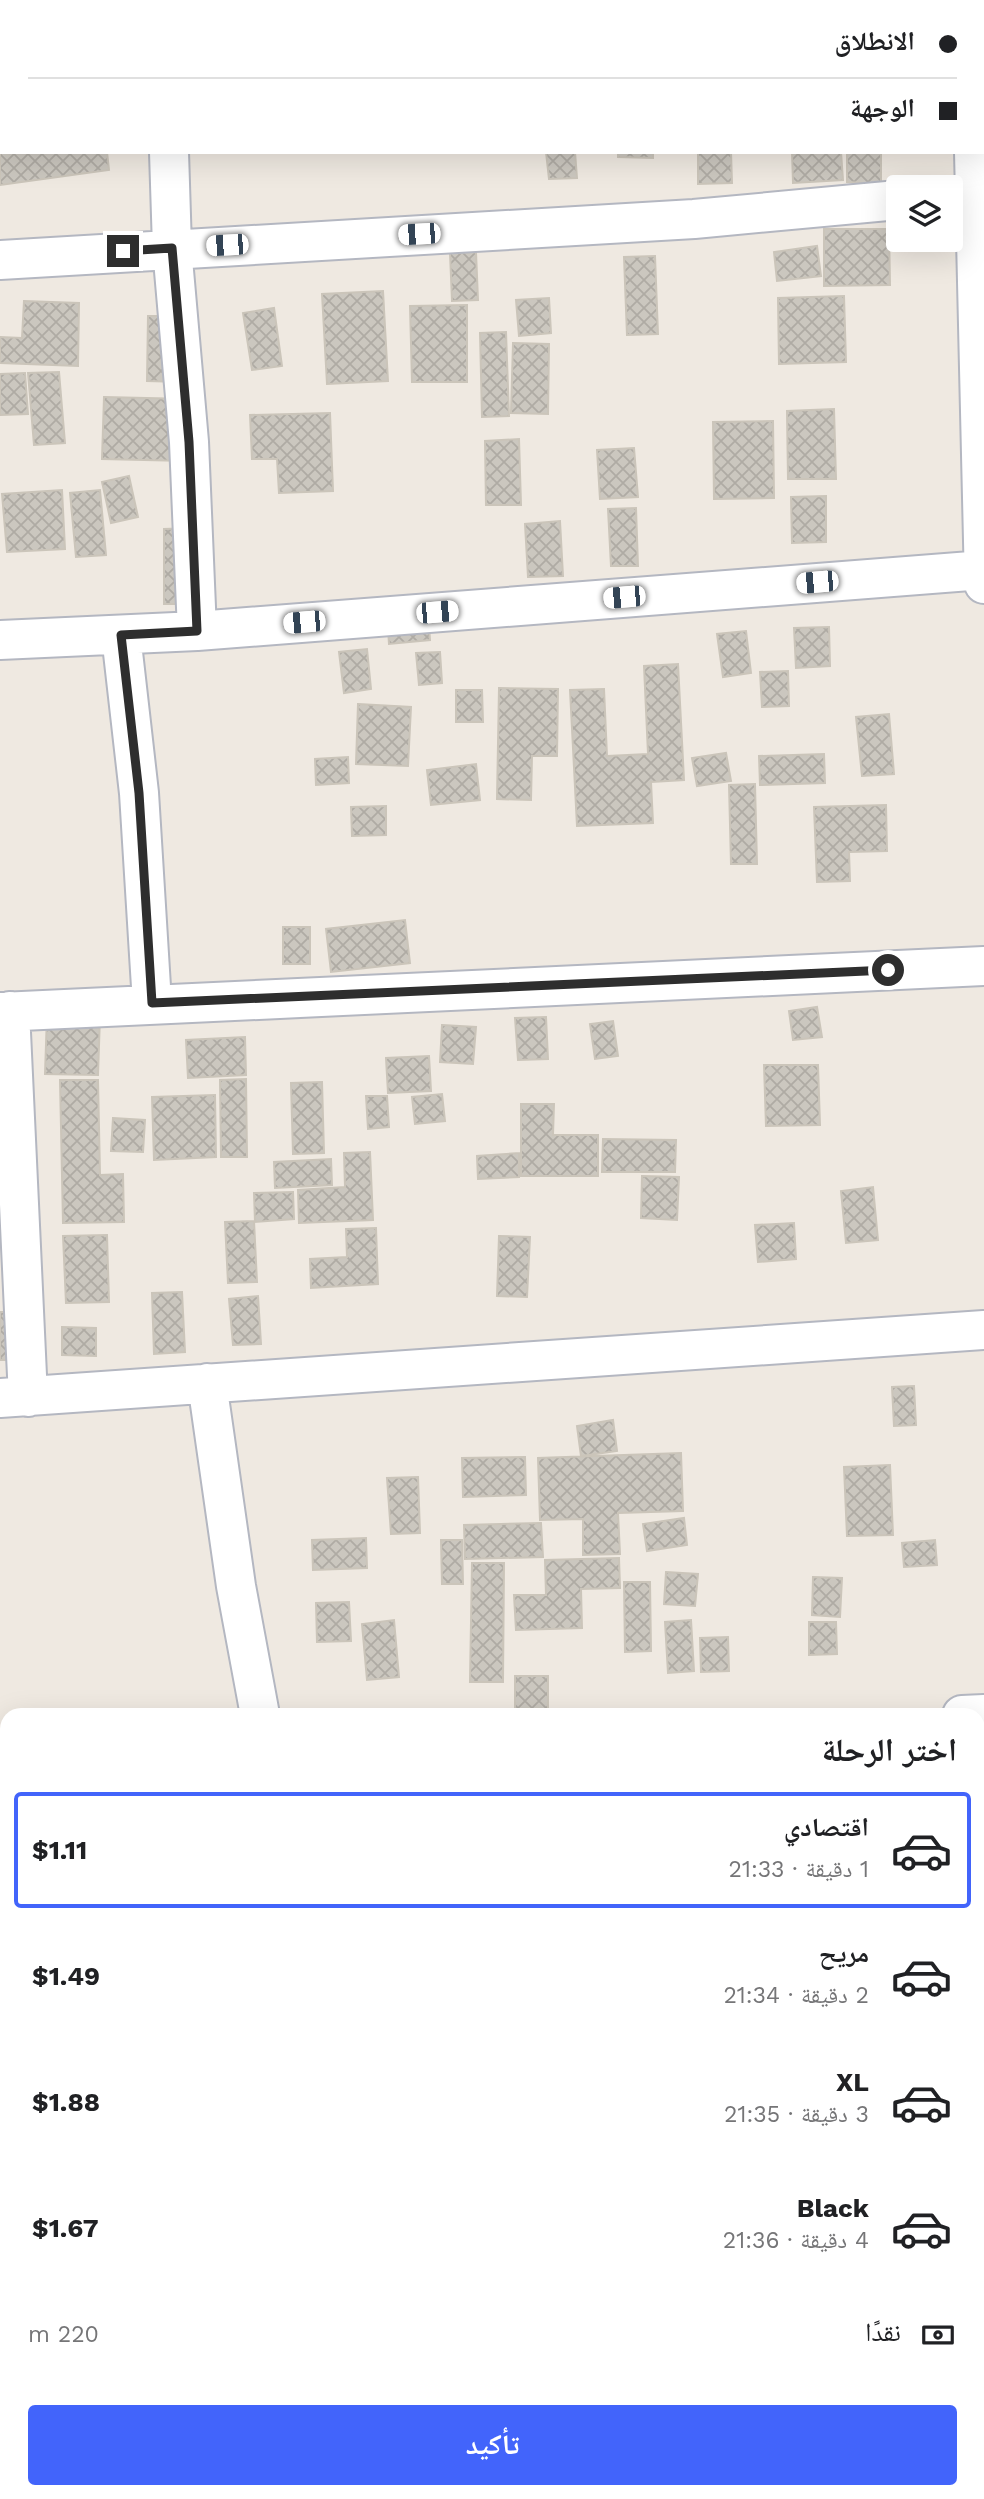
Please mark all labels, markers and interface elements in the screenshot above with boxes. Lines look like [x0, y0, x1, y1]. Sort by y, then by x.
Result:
text: الانطلاق [835, 26, 915, 56]
text: الوجهة [850, 93, 915, 123]
map controls [886, 175, 963, 252]
button: layers [886, 175, 963, 252]
car [398, 222, 441, 246]
car [206, 233, 249, 257]
route end [107, 235, 139, 267]
car [796, 570, 839, 594]
car [603, 585, 646, 609]
car [416, 600, 459, 624]
car [283, 610, 326, 634]
route start [872, 954, 904, 986]
text: اختر الرحلة [822, 1731, 957, 1769]
text: اقتصادي [784, 1812, 869, 1842]
icon: car [890, 1819, 953, 1882]
text: $1.11 [32, 1835, 87, 1865]
text: 1 دقيقة · 21:33 [729, 1856, 869, 1883]
text: مريح [819, 1938, 869, 1968]
icon: car [890, 1945, 953, 2008]
text: $1.49 [32, 1961, 100, 1991]
text: 2 دقيقة · 21:34 [723, 1982, 869, 2009]
text: XL [836, 2067, 869, 2097]
icon: car [890, 2071, 953, 2134]
text: $1.88 [32, 2087, 100, 2117]
text: 3 دقيقة · 21:35 [724, 2101, 869, 2128]
text: Black [797, 2193, 869, 2223]
icon: car [890, 2197, 953, 2260]
text: $1.67 [32, 2213, 99, 2243]
text: 4 دقيقة · 21:36 [723, 2227, 869, 2254]
icon: cash [919, 2316, 957, 2354]
text: نقدًا [865, 2317, 901, 2347]
text: 220 m [28, 2321, 99, 2348]
button: تأكيد [28, 2405, 957, 2485]

